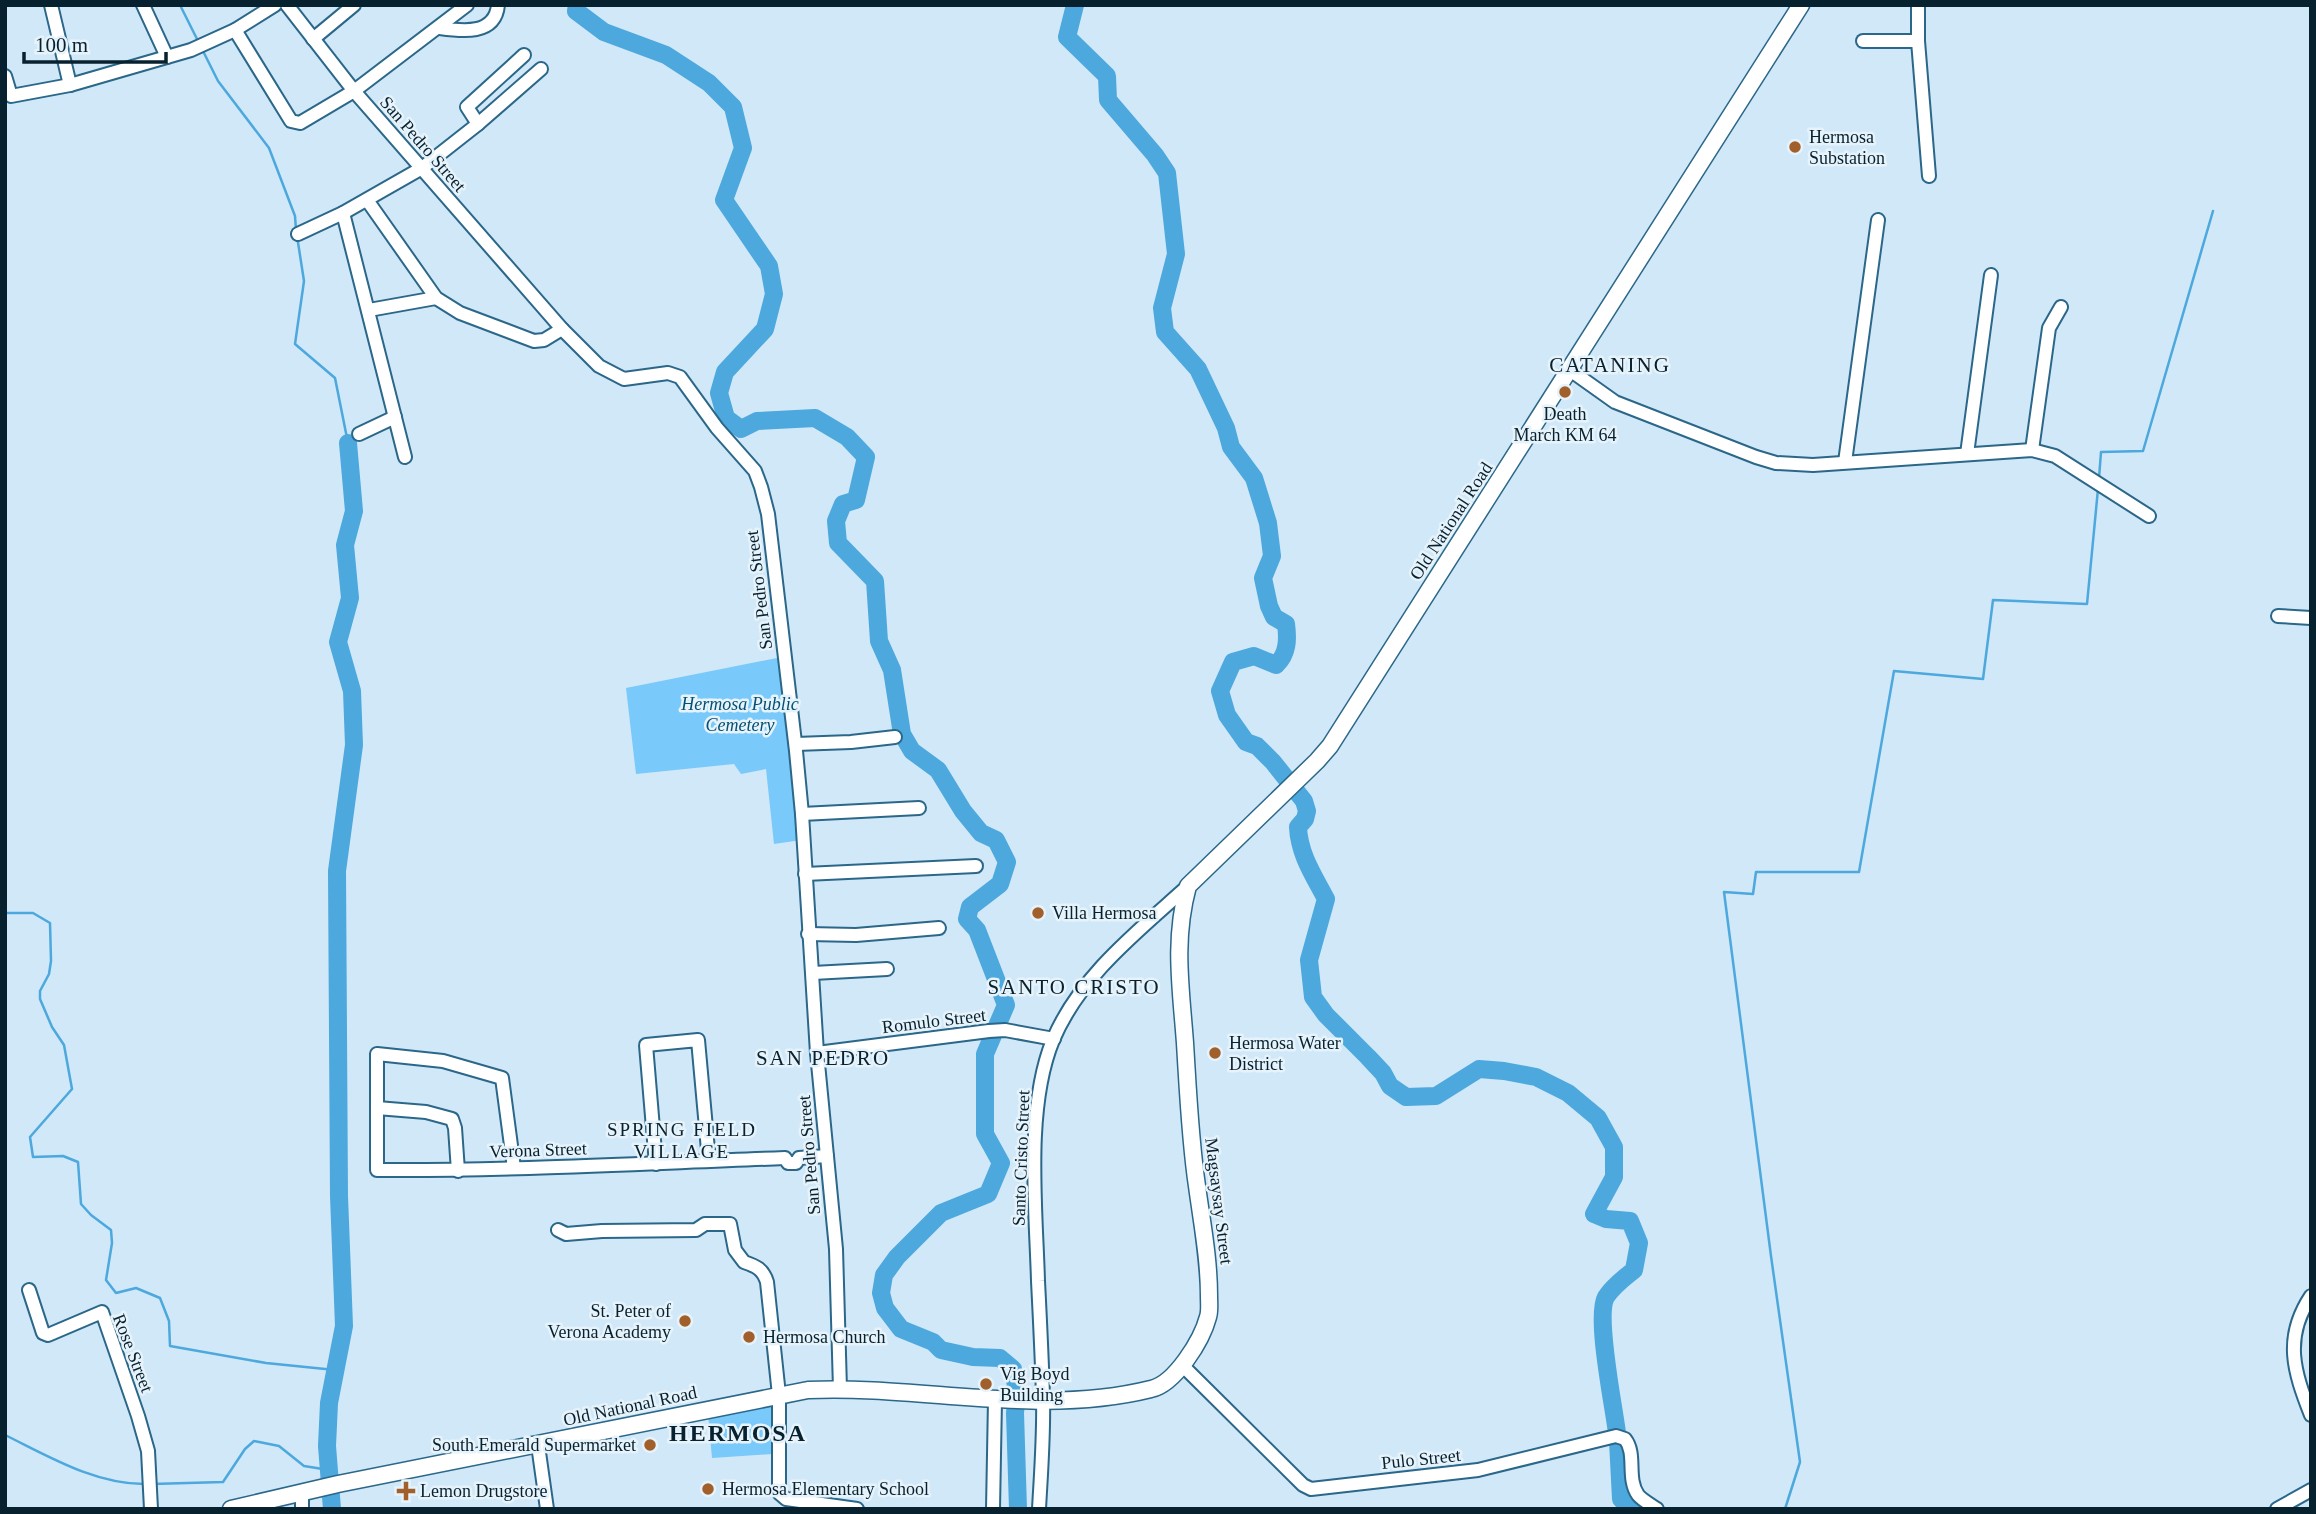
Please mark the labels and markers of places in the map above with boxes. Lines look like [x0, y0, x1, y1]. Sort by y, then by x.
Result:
place label: Hermosa Substation [1809, 127, 1885, 168]
marker: Hermosa Substation [1787, 139, 1803, 155]
marker: Death March KM 64 [1557, 384, 1573, 400]
place label: Death March KM 64 [1514, 404, 1616, 445]
place label: Villa Hermosa [1052, 903, 1156, 923]
marker: Villa Hermosa [1030, 905, 1046, 921]
place label: Hermosa Water District [1229, 1033, 1341, 1074]
marker: Hermosa Water District [1207, 1045, 1223, 1061]
place label: St. Peter of Verona Academy [548, 1301, 671, 1342]
marker: St. Peter of Verona Academy [677, 1313, 693, 1329]
place label: Hermosa Church [763, 1327, 885, 1347]
marker: Hermosa Church [741, 1329, 757, 1345]
place label: Vig Boyd Building [1000, 1364, 1069, 1405]
marker: Vig Boyd Building [978, 1376, 994, 1392]
place label: South Emerald Supermarket [432, 1435, 636, 1455]
marker: South Emerald Supermarket [642, 1437, 658, 1453]
place label: Hermosa Elementary School [722, 1479, 929, 1499]
place label: Lemon Drugstore [420, 1481, 547, 1501]
marker: Hermosa Elementary School [700, 1481, 716, 1497]
marker: Lemon Drugstore [398, 1483, 414, 1499]

